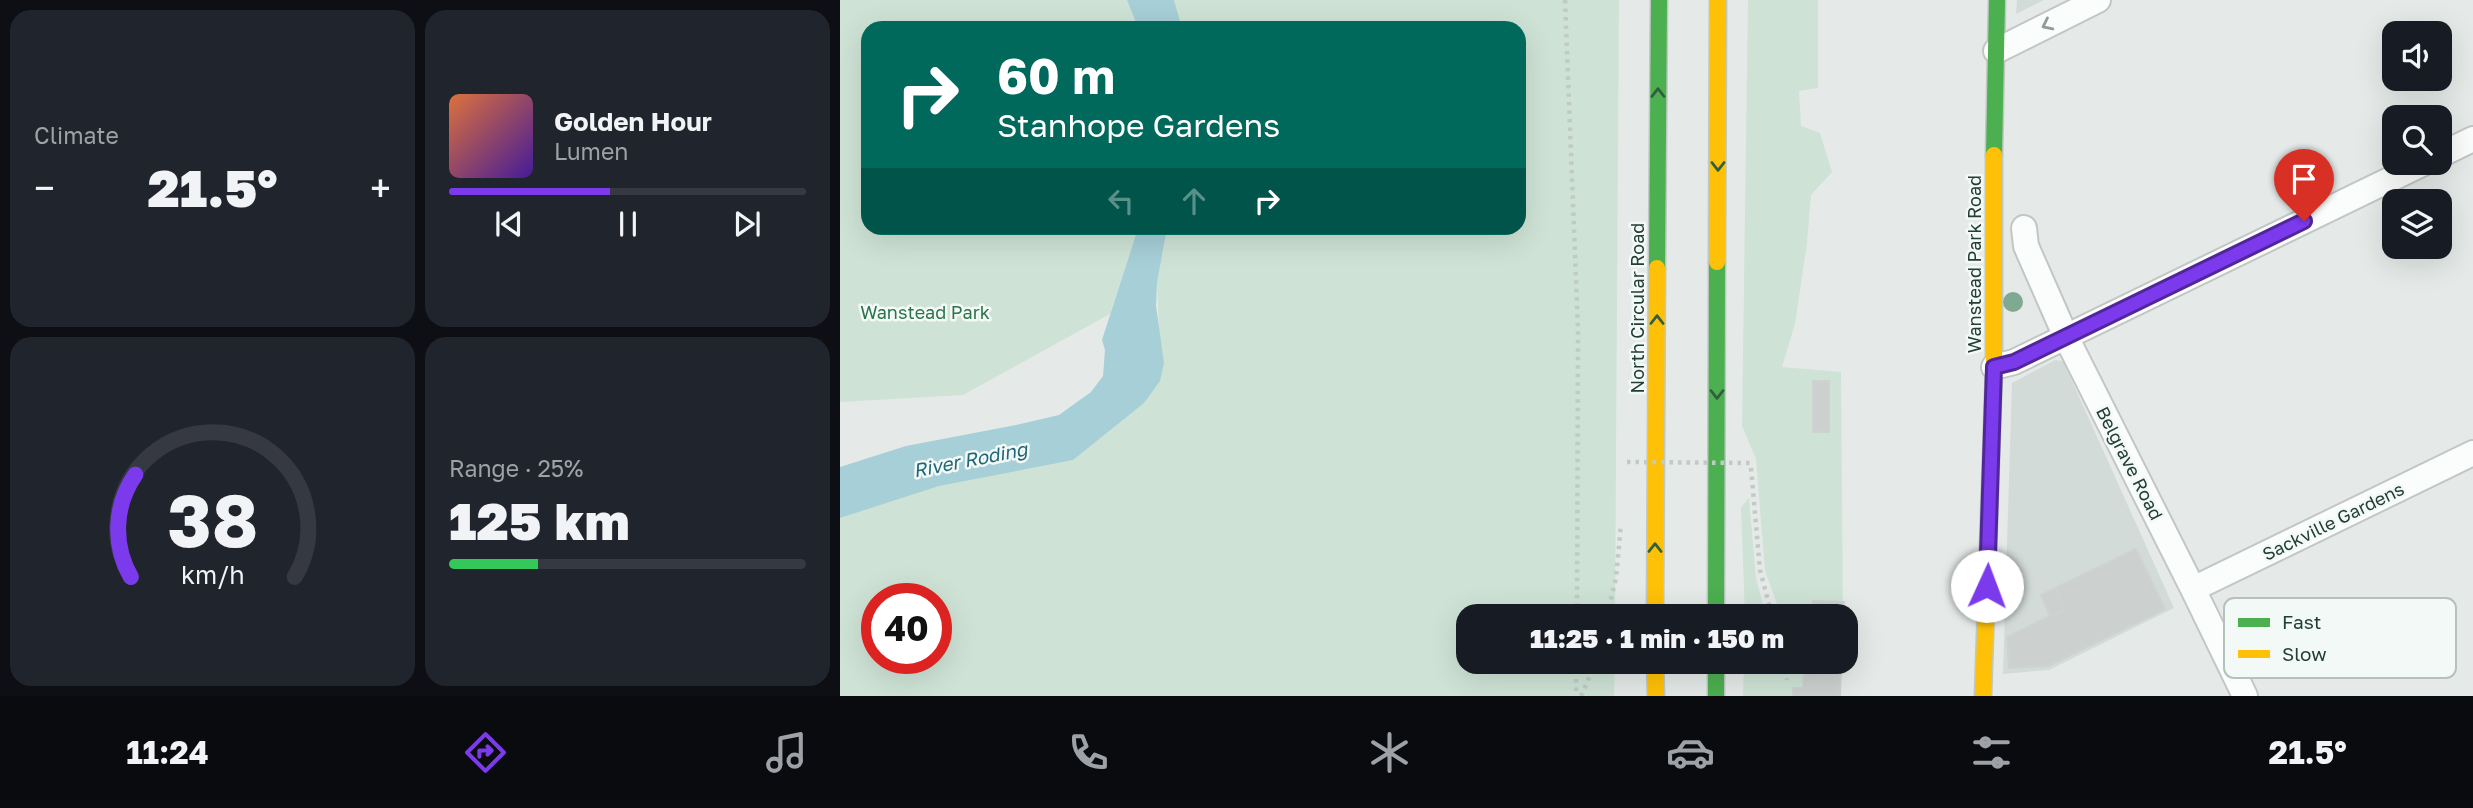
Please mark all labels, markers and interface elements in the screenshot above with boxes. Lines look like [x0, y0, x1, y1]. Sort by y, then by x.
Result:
one-way arrow [2042, 17, 2054, 31]
map controls [2382, 21, 2452, 259]
button: sound [2382, 21, 2452, 91]
text: 60 m [997, 46, 1115, 105]
icon: right [882, 49, 973, 140]
one-way arrow [1650, 87, 1666, 98]
button: search [2382, 105, 2452, 175]
text: Golden Hour [554, 106, 712, 137]
text: Stanhope Gardens [997, 106, 1280, 144]
text: Climate [34, 121, 119, 149]
text: Lumen [554, 137, 628, 165]
pin [2274, 149, 2334, 221]
text: 21.5° [148, 156, 277, 218]
icon: arrive [2285, 160, 2323, 198]
one-way arrow [1710, 161, 1726, 172]
text: − [34, 165, 55, 210]
text: + [370, 165, 391, 210]
street label: Wanstead Park Road [1963, 175, 1985, 353]
icon: left [1102, 182, 1140, 220]
icon: ahead [1175, 182, 1213, 220]
icon: right [1248, 182, 1286, 220]
button: layers [2382, 189, 2452, 259]
icon: previous [490, 205, 528, 243]
icon: pause [609, 205, 647, 243]
icon: next [728, 205, 766, 243]
street label: North Circular Road [1626, 223, 1648, 393]
park label: Wanstead Park [860, 301, 990, 323]
one-way arrow [1649, 315, 1665, 325]
one-way arrow [1709, 389, 1725, 399]
street label: Belgrave Road [2092, 403, 2168, 523]
water label: River Roding [911, 436, 1030, 481]
text: Range · 25% [449, 454, 583, 482]
text: 38 [167, 477, 258, 564]
street label: Sackville Gardens [2259, 477, 2407, 565]
text: 125 km [449, 489, 630, 551]
one-way arrow [1647, 542, 1663, 553]
position arrow [1950, 549, 2024, 623]
text: km/h [181, 559, 244, 590]
speed limit sign: 40 [861, 583, 952, 674]
legend [2224, 598, 2456, 678]
text: Fast [2282, 610, 2321, 633]
text: 11:25 · 1 min · 150 m [1530, 623, 1784, 654]
text: Slow [2282, 642, 2327, 665]
icon: directions [461, 728, 510, 777]
icon: music [762, 728, 811, 777]
icon: phone [1064, 728, 1113, 777]
icon: climate [1365, 728, 1414, 777]
icon: car [1666, 728, 1715, 777]
icon: filters [1967, 728, 2016, 777]
text: 11:24 [126, 733, 209, 771]
text: 21.5° [2269, 733, 2347, 771]

